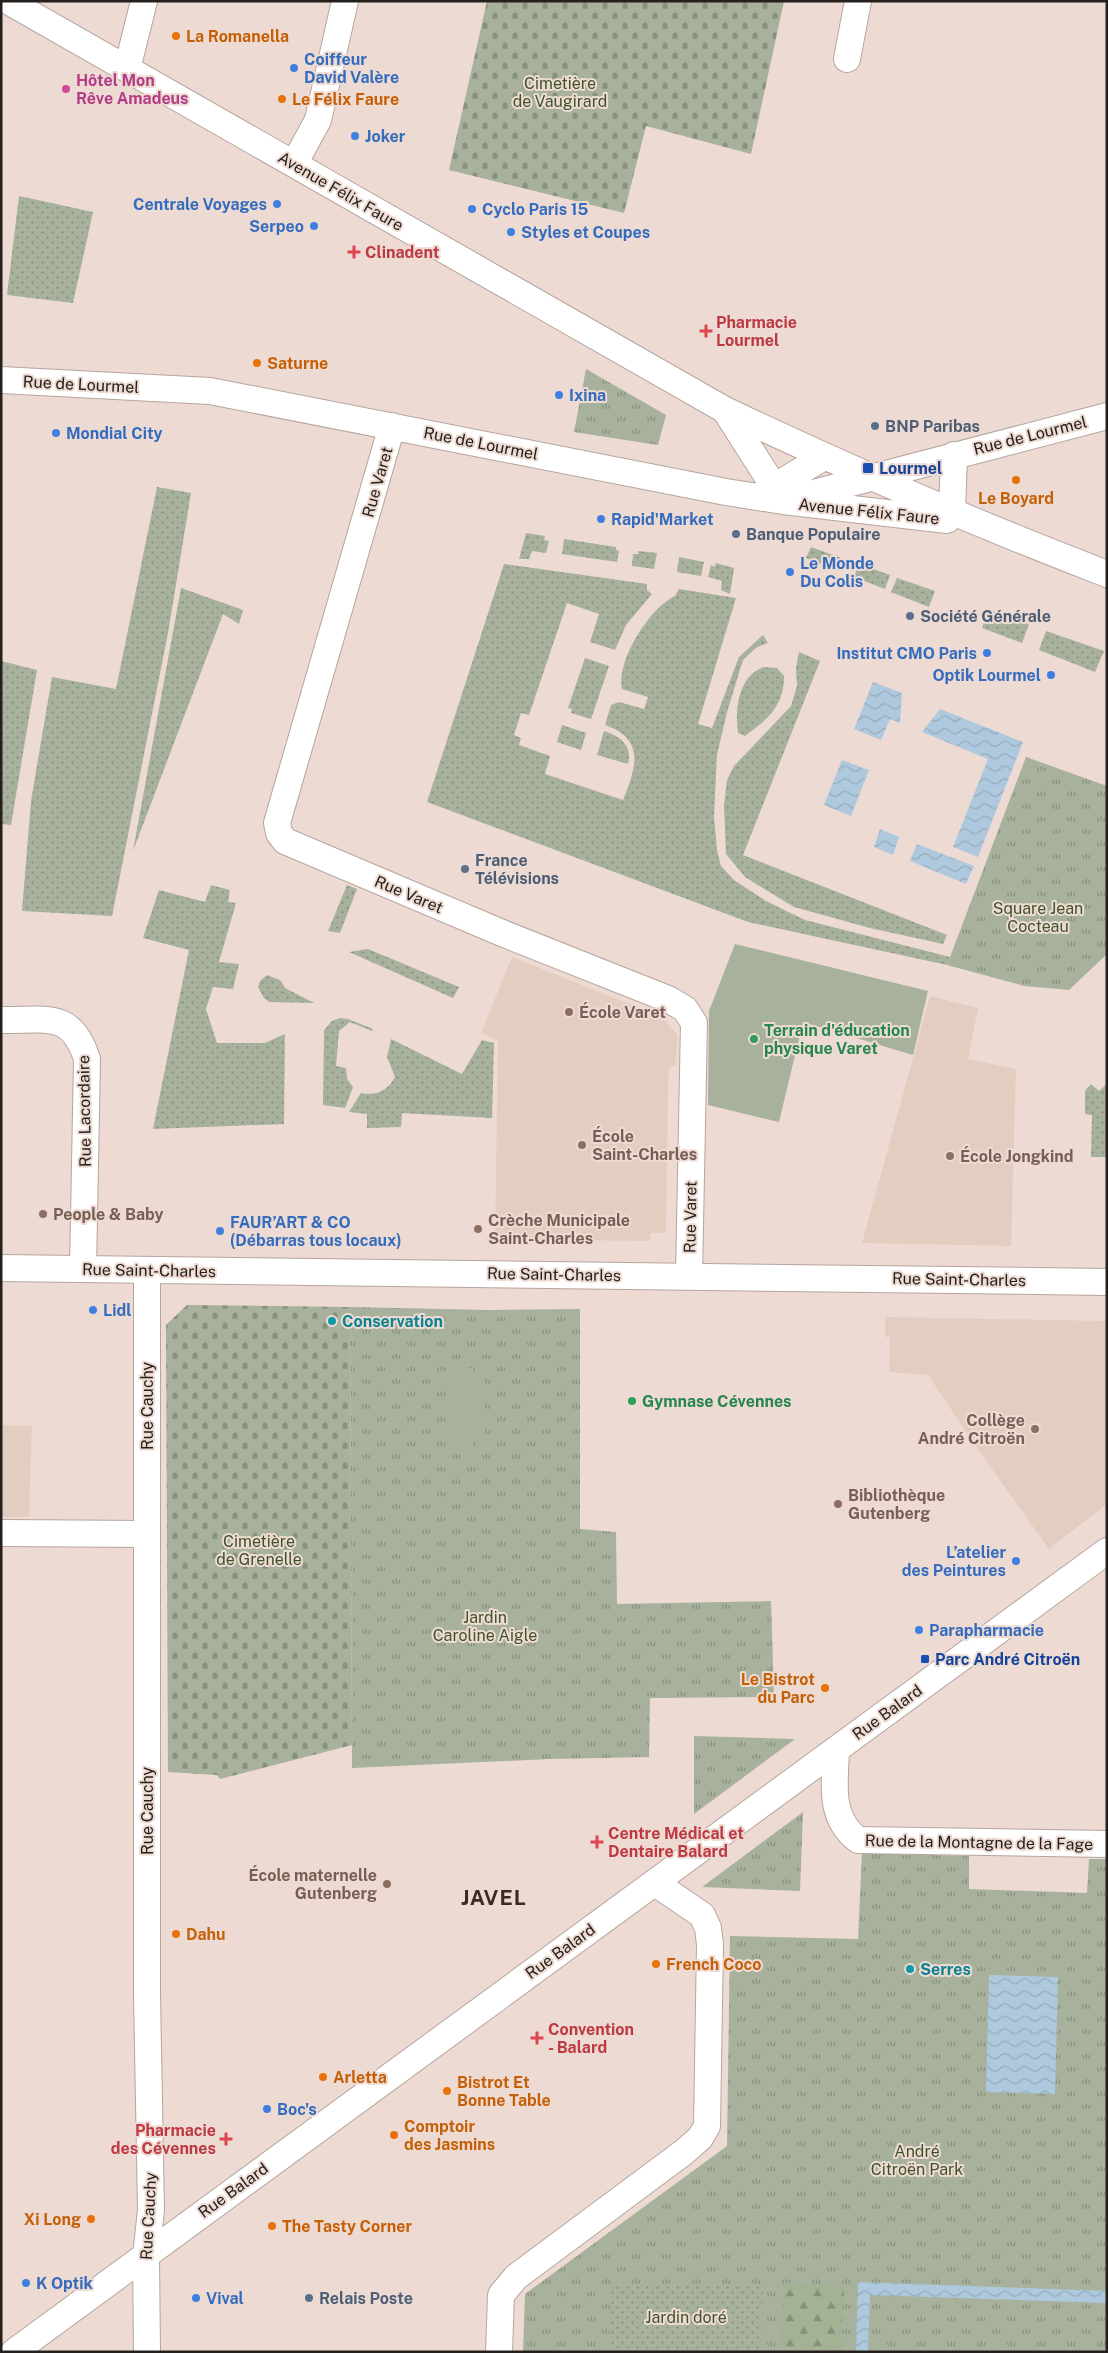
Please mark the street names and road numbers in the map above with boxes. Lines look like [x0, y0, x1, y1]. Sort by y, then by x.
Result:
street label: Avenue Félix Faure [275, 148, 407, 235]
street label: Rue de Lourmel [22, 372, 140, 397]
street label: Rue de Lourmel [971, 412, 1089, 459]
street label: Rue de Lourmel [422, 423, 540, 464]
street label: Rue Varet [358, 445, 397, 520]
street label: Avenue Félix Faure [798, 495, 940, 528]
street label: Rue Varet [372, 872, 446, 917]
street label: Rue Lacordaire [74, 1055, 95, 1167]
street label: Rue Varet [680, 1181, 701, 1253]
street label: Rue Saint-Charles [82, 1260, 216, 1281]
street label: Rue Saint-Charles [487, 1264, 621, 1285]
street label: Rue Saint-Charles [892, 1269, 1026, 1290]
street label: Rue Cauchy [138, 1362, 157, 1450]
street label: Rue Balard [849, 1681, 926, 1744]
street label: Rue Cauchy [138, 1767, 157, 1855]
street label: Rue de la Montagne de la Fage [865, 1831, 1093, 1854]
street label: Rue Balard [522, 1920, 599, 1983]
street label: Rue Balard [195, 2159, 272, 2222]
street label: Rue Cauchy [137, 2171, 160, 2260]

